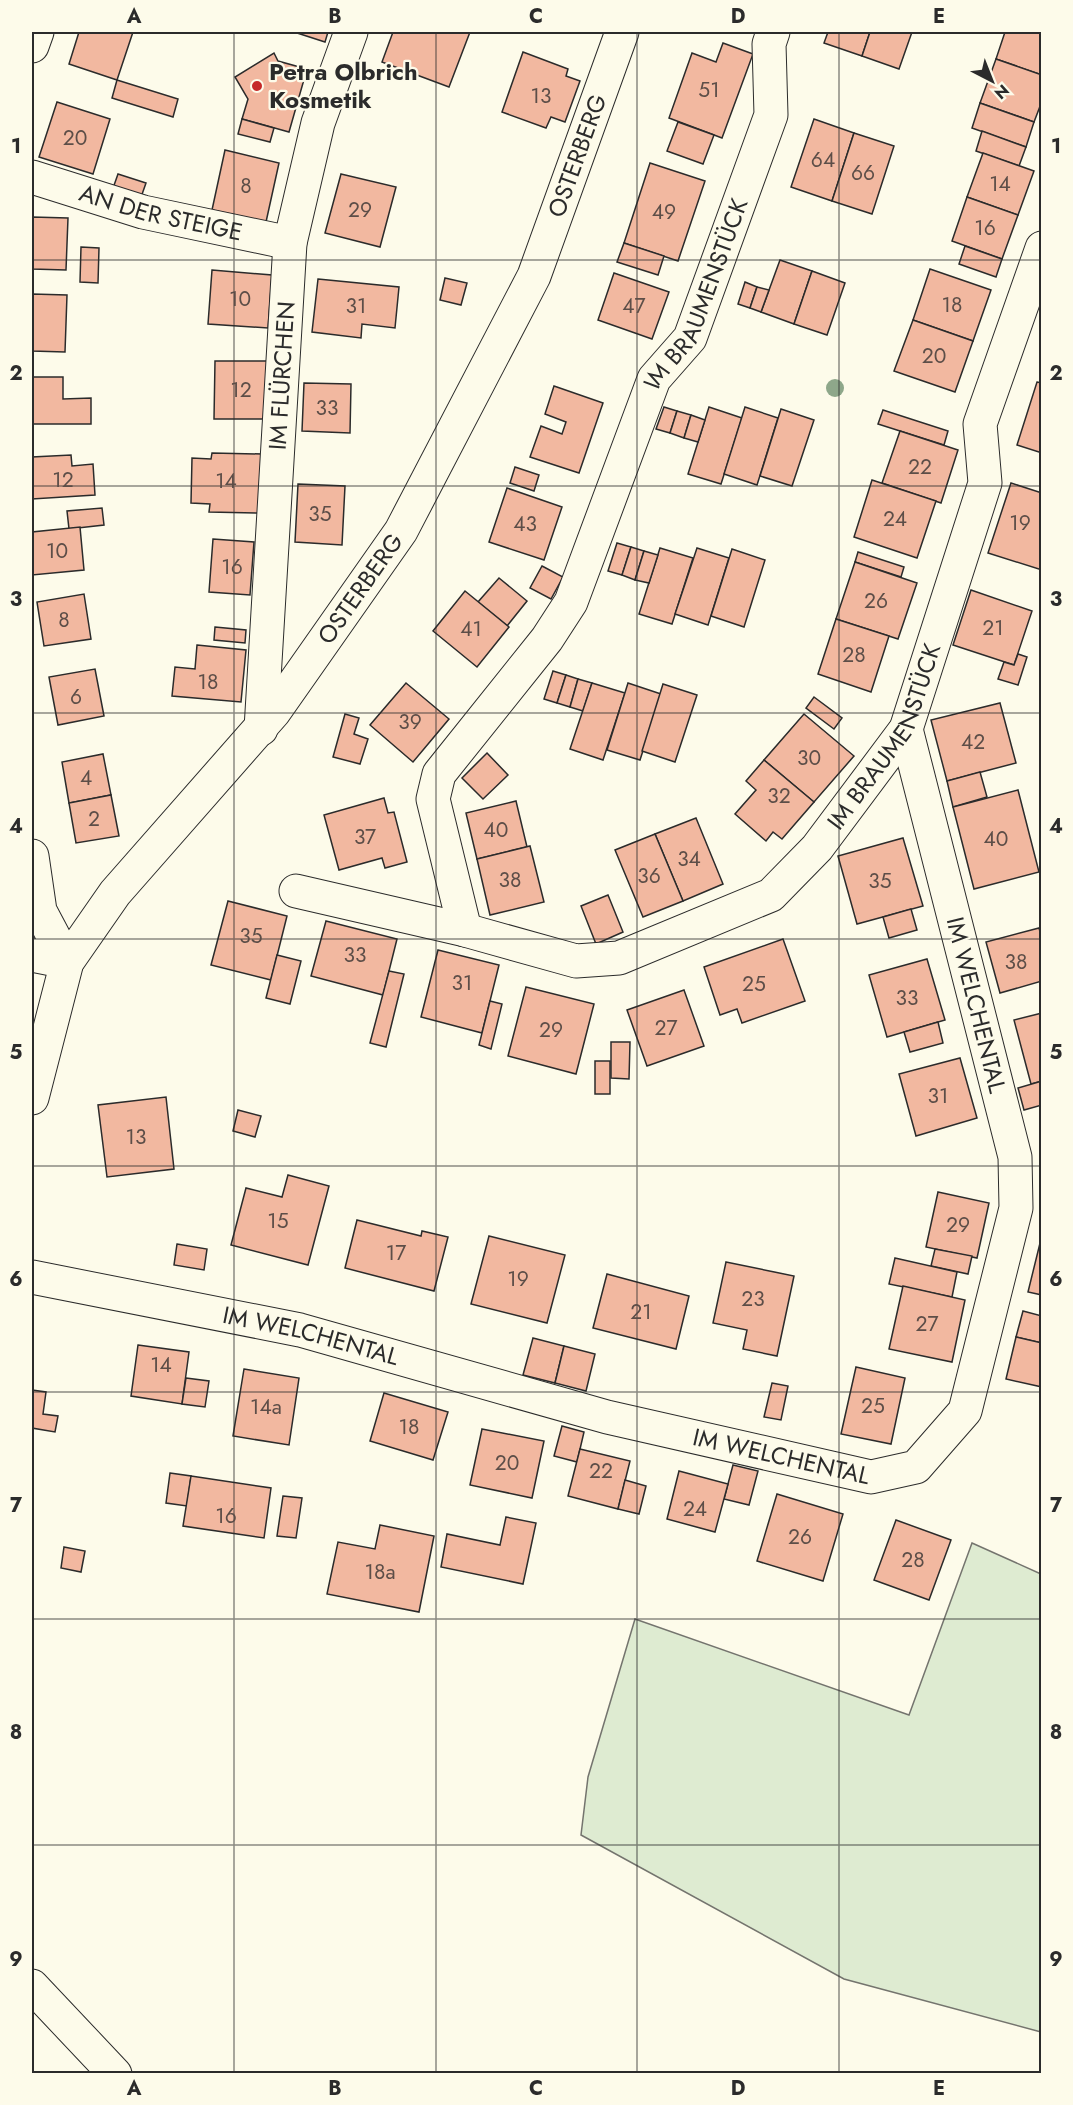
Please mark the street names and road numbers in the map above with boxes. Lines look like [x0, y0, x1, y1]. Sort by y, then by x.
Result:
street label: OSTERBERG [539, 89, 615, 222]
street label: AN DER STEIGE [75, 175, 246, 250]
street label: IM BRAUMENSTÜCK [634, 193, 756, 393]
street label: IM FLÜRCHEN [260, 300, 304, 451]
street label: OSTERBERG [309, 526, 411, 651]
street label: IM BRAUMENSTÜCK [818, 639, 949, 837]
street label: IM WELCHENTAL [938, 913, 1015, 1097]
street label: IM WELCHENTAL [220, 1297, 403, 1374]
street label: IM WELCHENTAL [690, 1419, 873, 1493]

